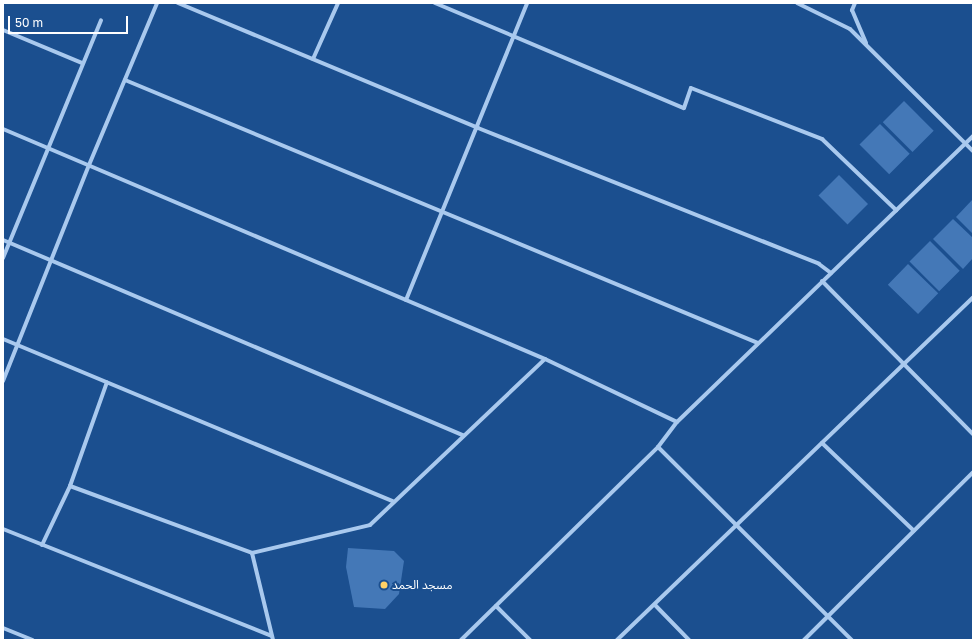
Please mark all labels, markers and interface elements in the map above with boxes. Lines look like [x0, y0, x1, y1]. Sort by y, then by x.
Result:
scale bar [10, 8, 130, 34]
text: 50 m [15, 15, 43, 30]
place label: مسجد الحمد [392, 578, 452, 592]
marker: مسجد الحمد [379, 580, 389, 590]

